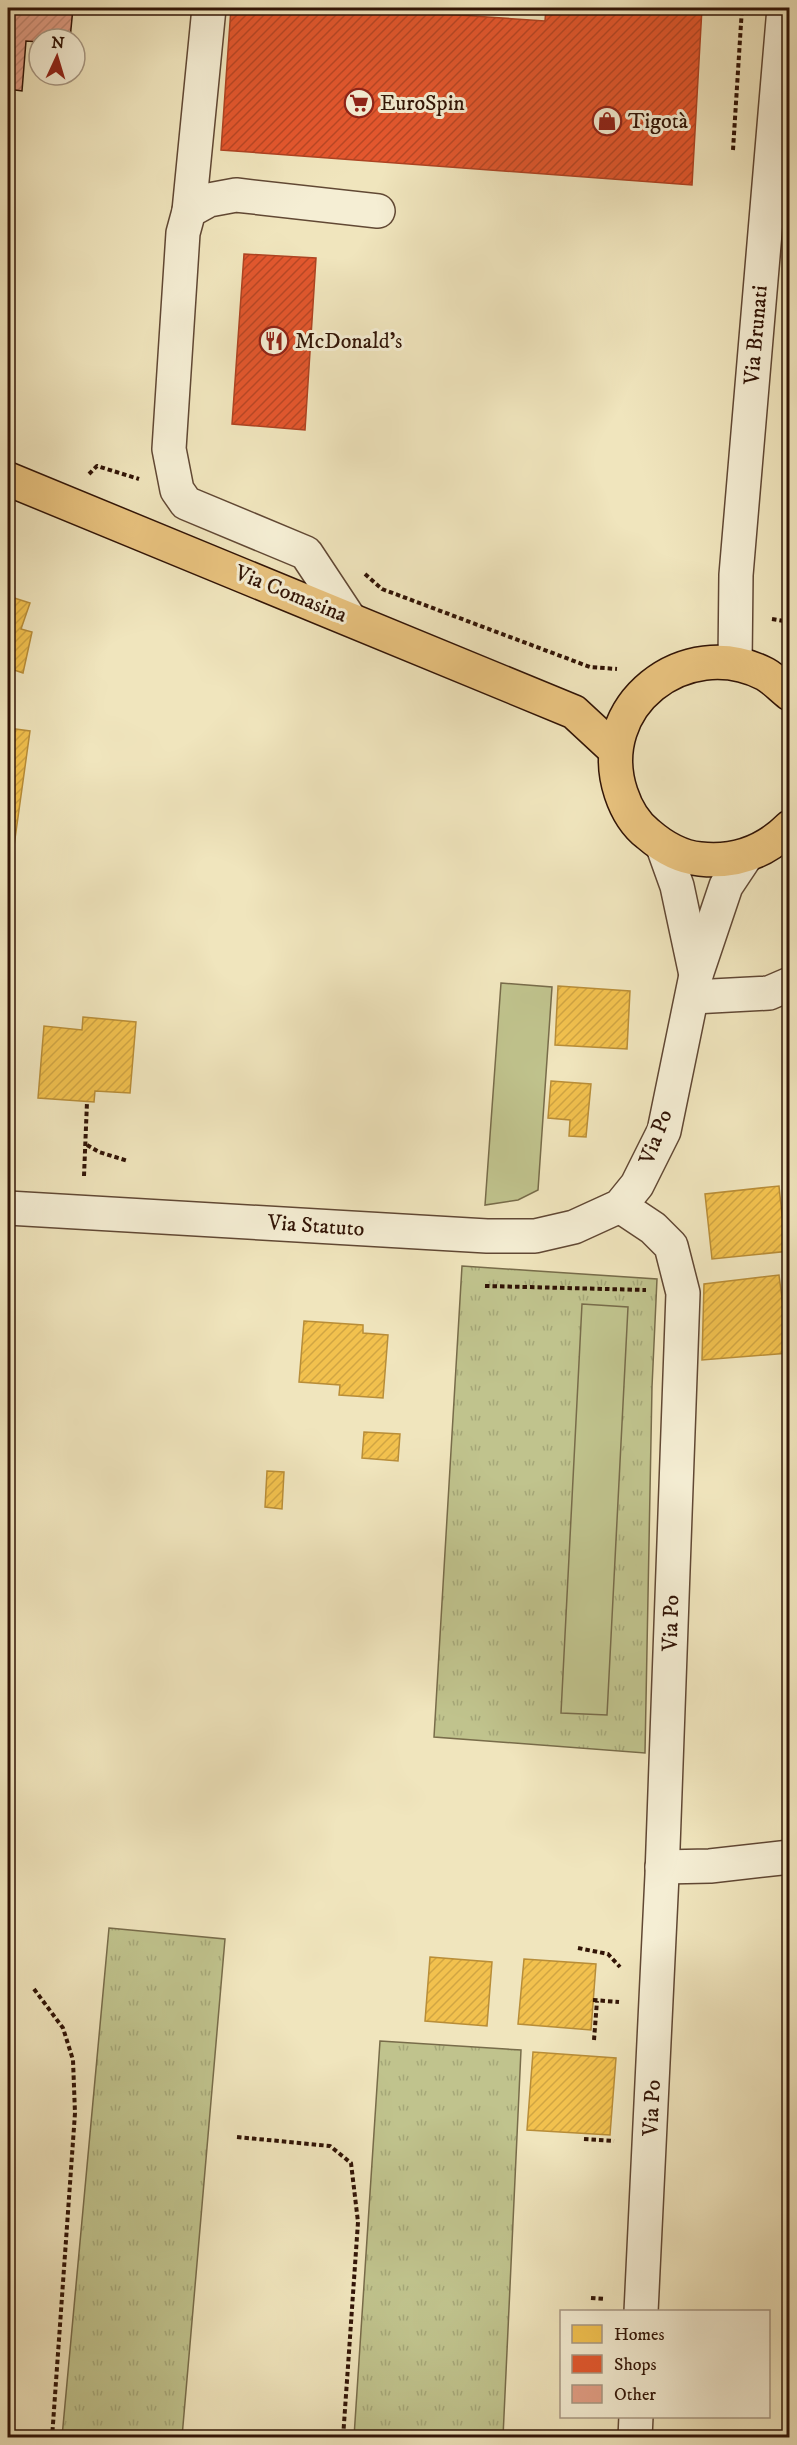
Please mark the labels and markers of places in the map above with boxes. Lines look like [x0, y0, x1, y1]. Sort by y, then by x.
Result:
supermarket icon: EuroSpin [343, 87, 375, 119]
place label: EuroSpin [380, 90, 465, 117]
shop icon: Tigotà [591, 105, 623, 137]
place label: Tigotà [628, 108, 689, 135]
restaurant icon: McDonald's [258, 325, 290, 357]
place label: McDonald's [295, 328, 402, 355]

